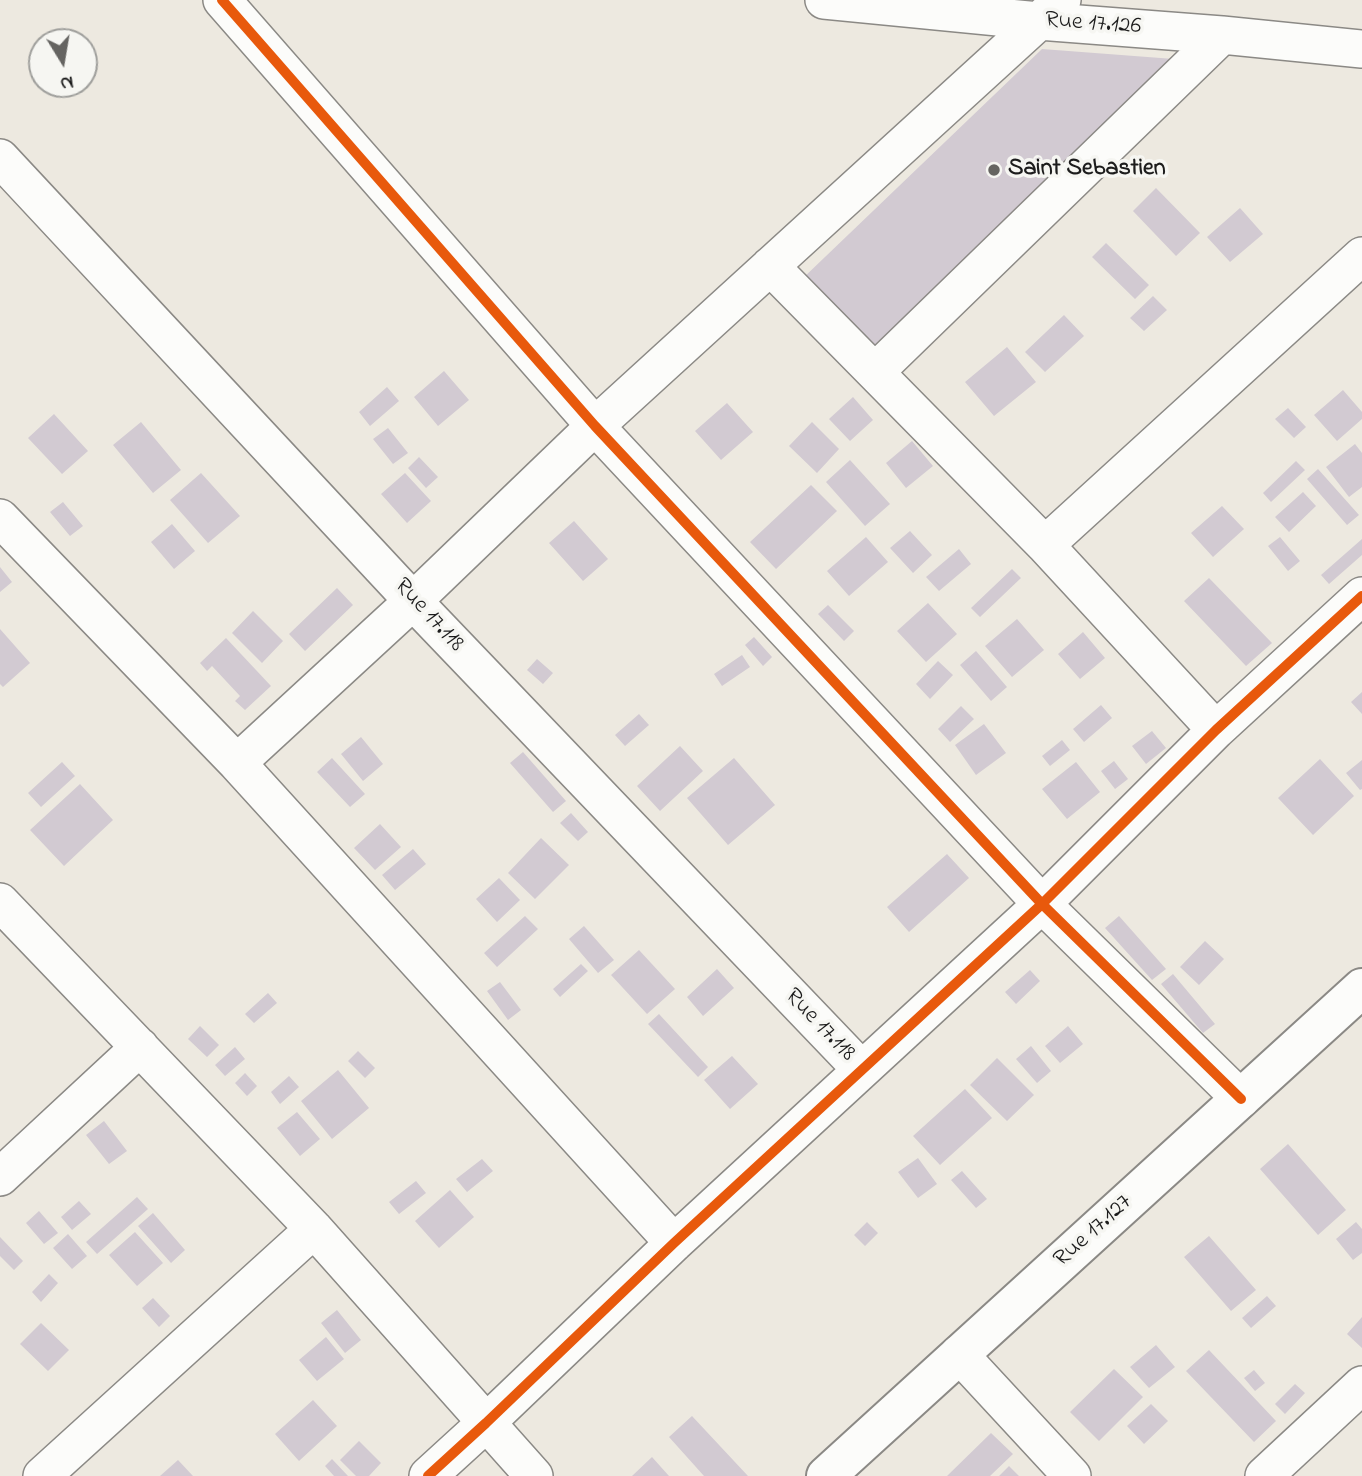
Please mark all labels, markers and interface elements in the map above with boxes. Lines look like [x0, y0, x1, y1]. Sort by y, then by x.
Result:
street label: Rue 17.126 [1044, 7, 1142, 43]
north arrow [28, 28, 98, 98]
text: N [58, 68, 76, 97]
place label: Saint Sebastien [1008, 156, 1166, 184]
marker: Saint Sebastien [986, 162, 1002, 178]
street label: Rue 17.118 [387, 573, 469, 659]
street label: Rue 17.118 [777, 983, 861, 1069]
street label: Rue 17.127 [1049, 1189, 1139, 1275]

